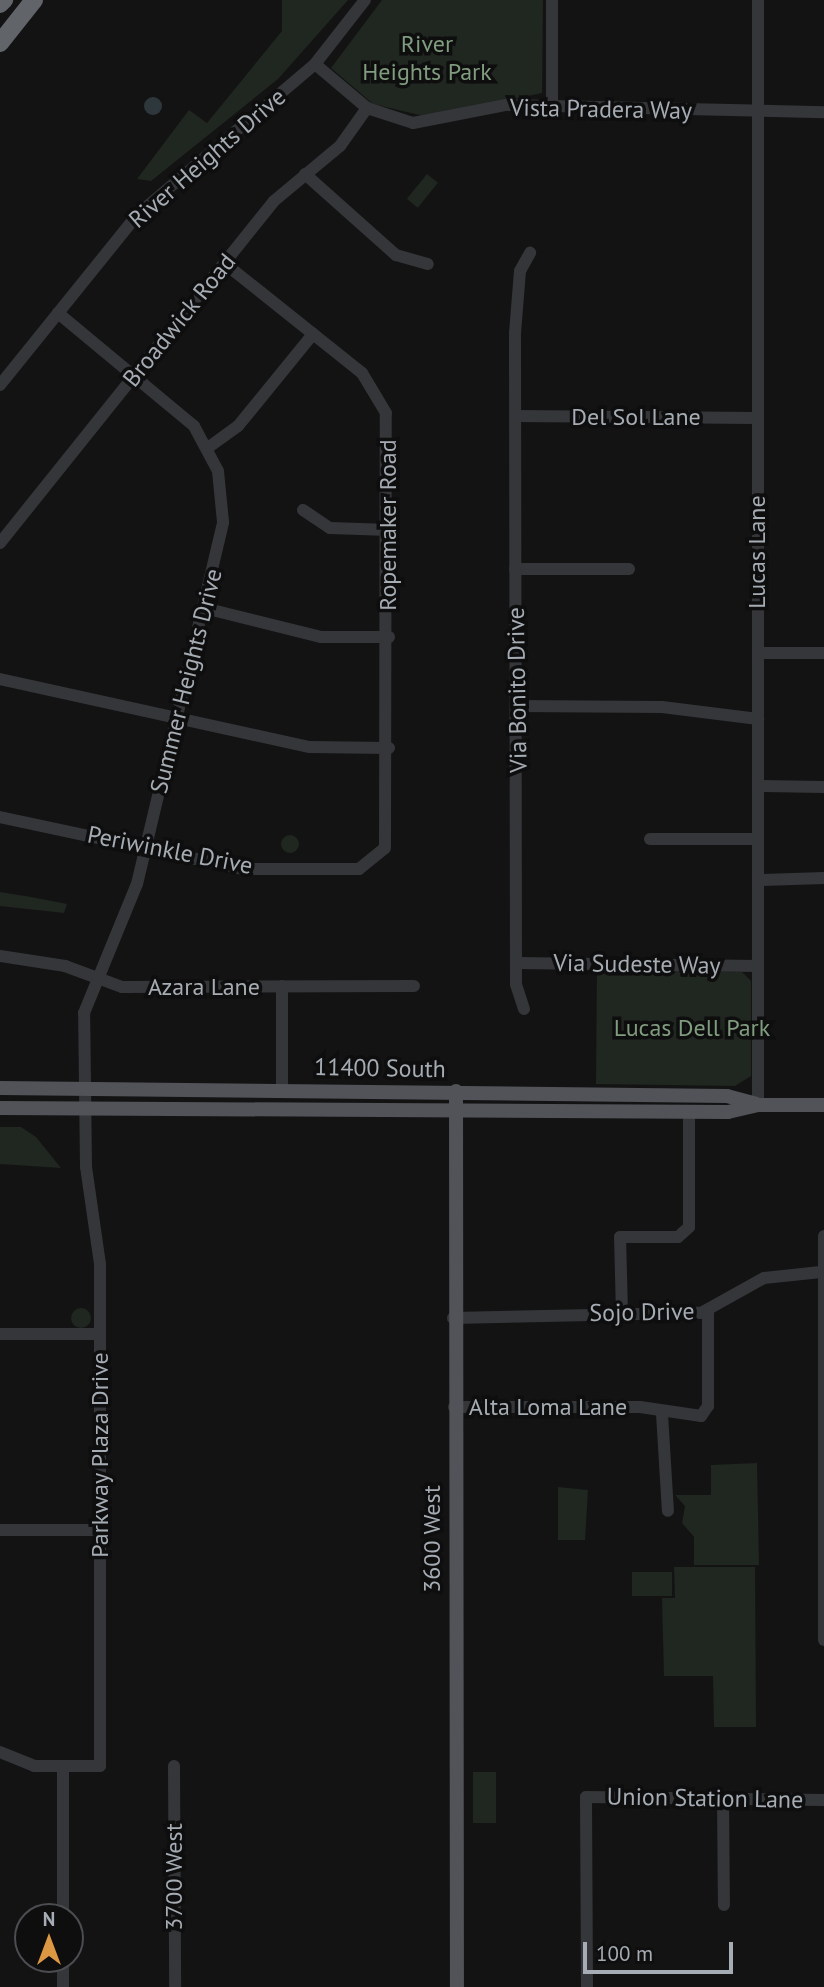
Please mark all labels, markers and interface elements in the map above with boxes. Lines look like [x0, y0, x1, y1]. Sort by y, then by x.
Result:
park label: River Heights Park [362, 30, 492, 86]
street label: River Heights Drive [123, 82, 291, 234]
street label: Vista Pradera Way [509, 93, 693, 125]
street label: Broadwick Road [116, 247, 242, 393]
street label: Del Sol Lane [571, 403, 701, 431]
street label: Ropemaker Road [374, 439, 402, 611]
street label: Lucas Lane [743, 495, 771, 609]
street label: Summer Heights Drive [144, 566, 228, 796]
street label: Via Bonito Drive [501, 607, 533, 773]
street label: Periwinkle Drive [85, 820, 255, 880]
street label: Via Sudeste Way [553, 948, 721, 980]
street label: Azara Lane [148, 973, 260, 1001]
park label: Lucas Dell Park [614, 1014, 770, 1042]
street label: 11400 South [314, 1052, 446, 1084]
street label: Sojo Drive [589, 1297, 695, 1327]
street label: Parkway Plaza Drive [86, 1352, 114, 1558]
street label: Alta Loma Lane [469, 1393, 627, 1421]
street label: 3600 West [418, 1485, 446, 1593]
street label: Union Station Lane [607, 1782, 803, 1814]
street label: 3700 West [160, 1823, 188, 1931]
north arrow [14, 1903, 84, 1973]
text: N [43, 1907, 55, 1931]
scale bar [586, 1927, 736, 1971]
text: 100 m [596, 1940, 653, 1967]

